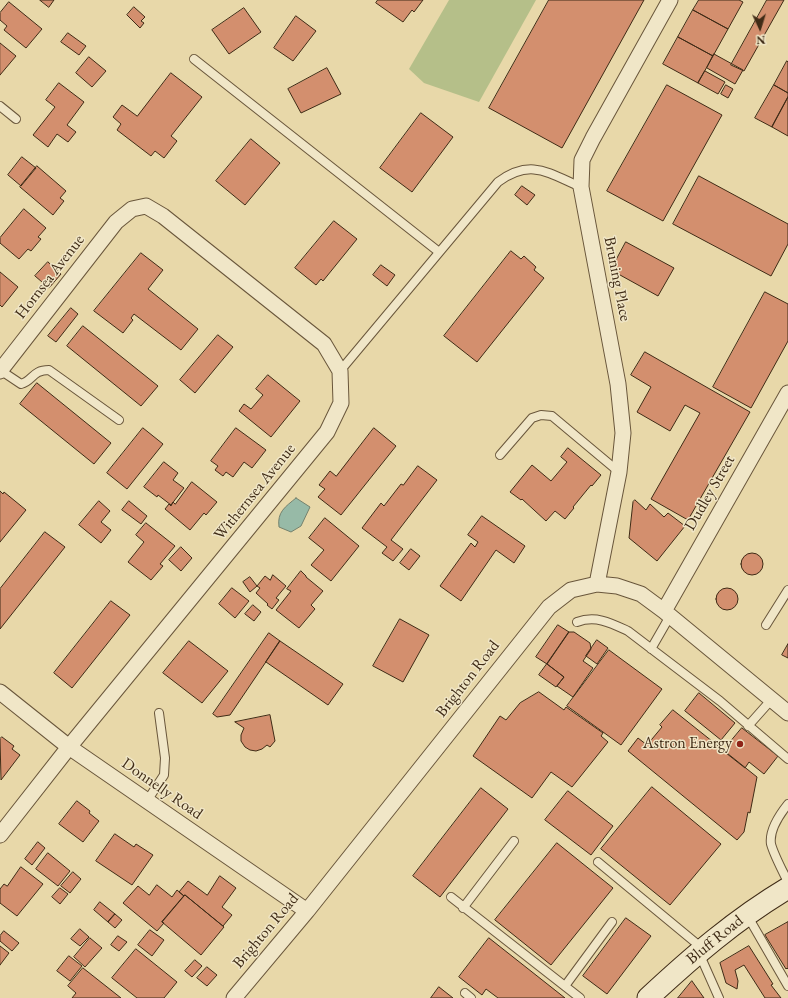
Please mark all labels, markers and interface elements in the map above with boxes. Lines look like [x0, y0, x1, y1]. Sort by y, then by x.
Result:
north arrow [740, 8, 780, 48]
text: N [756, 33, 766, 47]
street label: Hornsea Avenue [11, 231, 89, 323]
street label: Bruning Place [599, 235, 635, 323]
street label: Withernsea Avenue [210, 440, 300, 544]
street label: Dudley Street [681, 452, 739, 534]
street label: Brighton Road [432, 637, 504, 721]
place label: Astron Energy [643, 734, 732, 754]
marker: Astron Energy [735, 739, 745, 749]
street label: Donnelly Road [118, 754, 206, 824]
street label: Brighton Road [229, 890, 303, 972]
street label: Bluff Road [683, 911, 747, 969]

